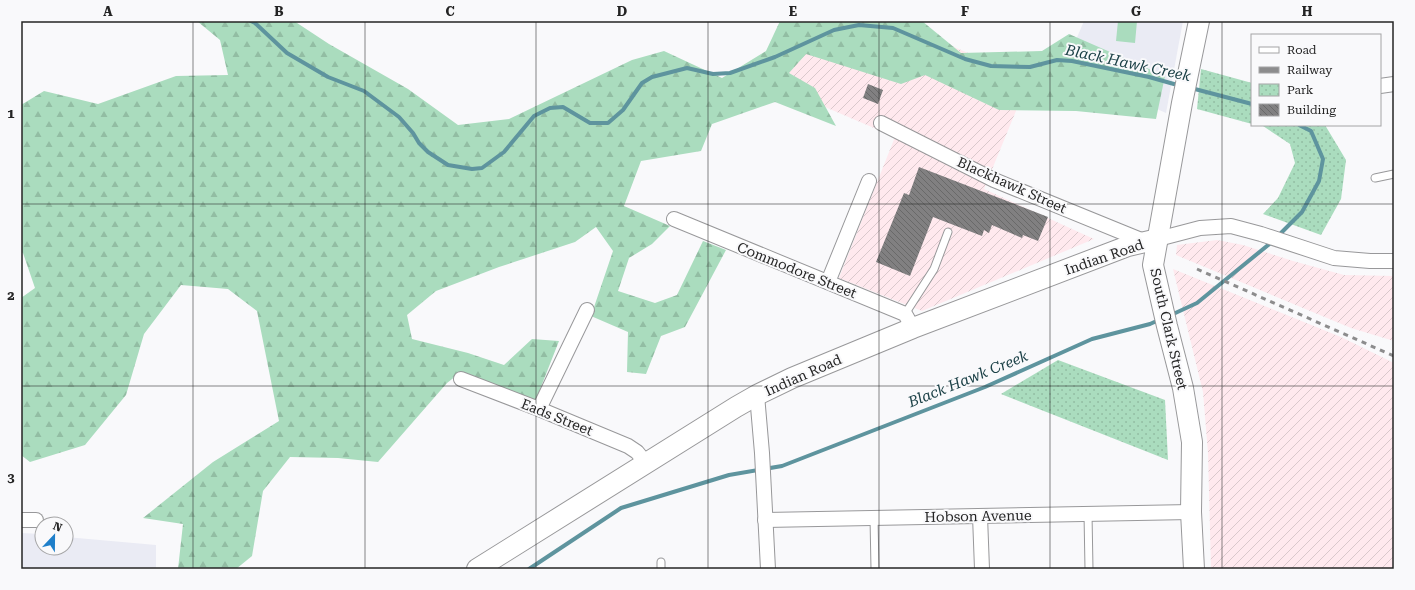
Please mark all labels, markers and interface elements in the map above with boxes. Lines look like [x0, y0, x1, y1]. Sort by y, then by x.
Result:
text: A [103, 4, 113, 19]
text: B [274, 4, 284, 19]
text: C [445, 4, 455, 19]
text: D [617, 4, 627, 19]
text: E [789, 4, 797, 19]
text: F [961, 4, 969, 19]
text: G [1131, 4, 1141, 19]
text: H [1302, 4, 1313, 19]
legend [1251, 34, 1381, 126]
water label: Black Hawk Creek [1063, 41, 1193, 85]
text: Road [1287, 43, 1317, 57]
text: Railway [1287, 63, 1333, 77]
text: Park [1287, 83, 1314, 97]
text: Building [1287, 103, 1336, 117]
text: 1 [7, 106, 15, 121]
street label: Blackhawk Street [955, 154, 1069, 216]
street label: Indian Road [1062, 236, 1146, 278]
street label: Commodore Street [735, 239, 859, 301]
street label: South Clark Street [1147, 267, 1191, 391]
text: 2 [7, 288, 15, 303]
water label: Black Hawk Creek [904, 346, 1031, 412]
street label: Indian Road [762, 351, 844, 399]
street label: Eads Street [519, 395, 595, 439]
text: 3 [7, 470, 15, 485]
street label: Hobson Avenue [924, 507, 1032, 525]
north arrow [34, 516, 74, 556]
text: N [51, 520, 64, 535]

